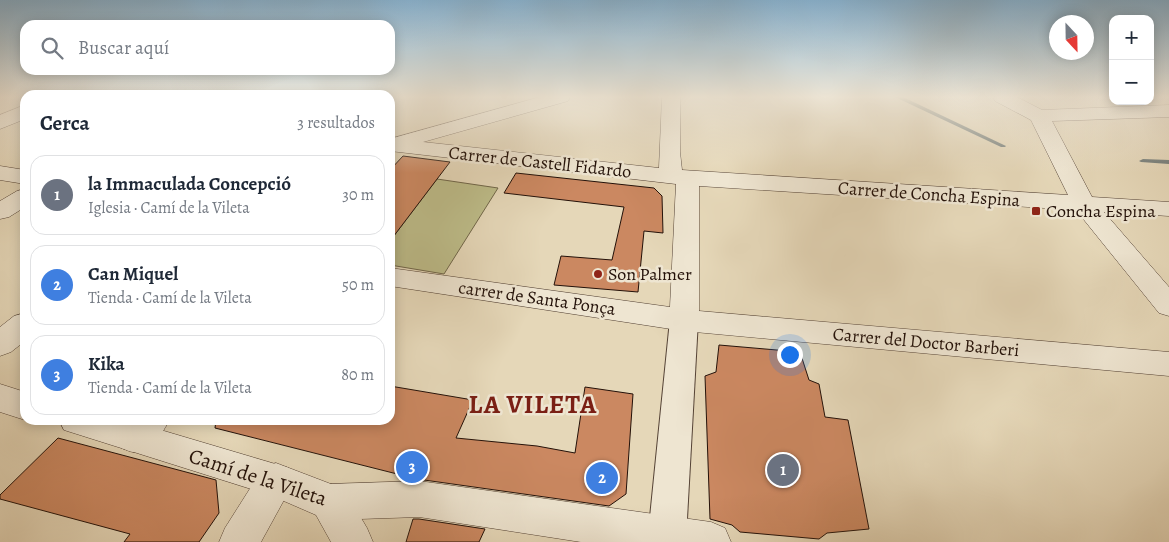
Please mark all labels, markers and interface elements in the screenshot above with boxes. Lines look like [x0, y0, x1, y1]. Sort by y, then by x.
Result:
north arrow [1049, 15, 1094, 60]
map controls [1109, 15, 1154, 105]
button: + [1109, 15, 1154, 60]
search box [20, 20, 395, 75]
icon: search [38, 34, 66, 62]
text: Buscar aquí [78, 35, 169, 61]
button: − [1109, 60, 1154, 105]
text: Cerca [40, 109, 90, 137]
text: 3 resultados [297, 112, 375, 134]
street label: Carrer de Castell Fidardo [447, 140, 633, 184]
text: la Immaculada Concepció [88, 171, 291, 197]
street label: Carrer de Concha Espina [837, 176, 1022, 212]
text: 1 [54, 184, 60, 206]
text: 30 m [342, 184, 374, 206]
text: Iglesia · Camí de la Vileta [88, 197, 250, 219]
place label: Concha Espina [1046, 199, 1156, 223]
marker: Concha Espina [1030, 205, 1042, 217]
text: Can Miquel [88, 261, 178, 287]
place label: Son Palmer [608, 262, 692, 286]
marker: Son Palmer [592, 268, 604, 280]
text: 2 [53, 274, 61, 296]
text: 50 m [342, 274, 374, 296]
street label: carrer de Santa Ponça [457, 275, 618, 321]
text: Tienda · Camí de la Vileta [88, 287, 252, 309]
street label: Carrer del Doctor Barberi [832, 322, 1020, 362]
your location [777, 342, 803, 368]
text: Kika [88, 351, 125, 377]
text: 3 [54, 364, 60, 386]
text: 80 m [341, 364, 374, 386]
text: Tienda · Camí de la Vileta [88, 377, 252, 399]
district label: LA VILETA [469, 387, 597, 422]
street label: Camí de la Vileta [185, 442, 331, 513]
pin: 3 [396, 448, 428, 486]
pin: 1 [767, 451, 799, 489]
pin: 2 [586, 459, 618, 497]

